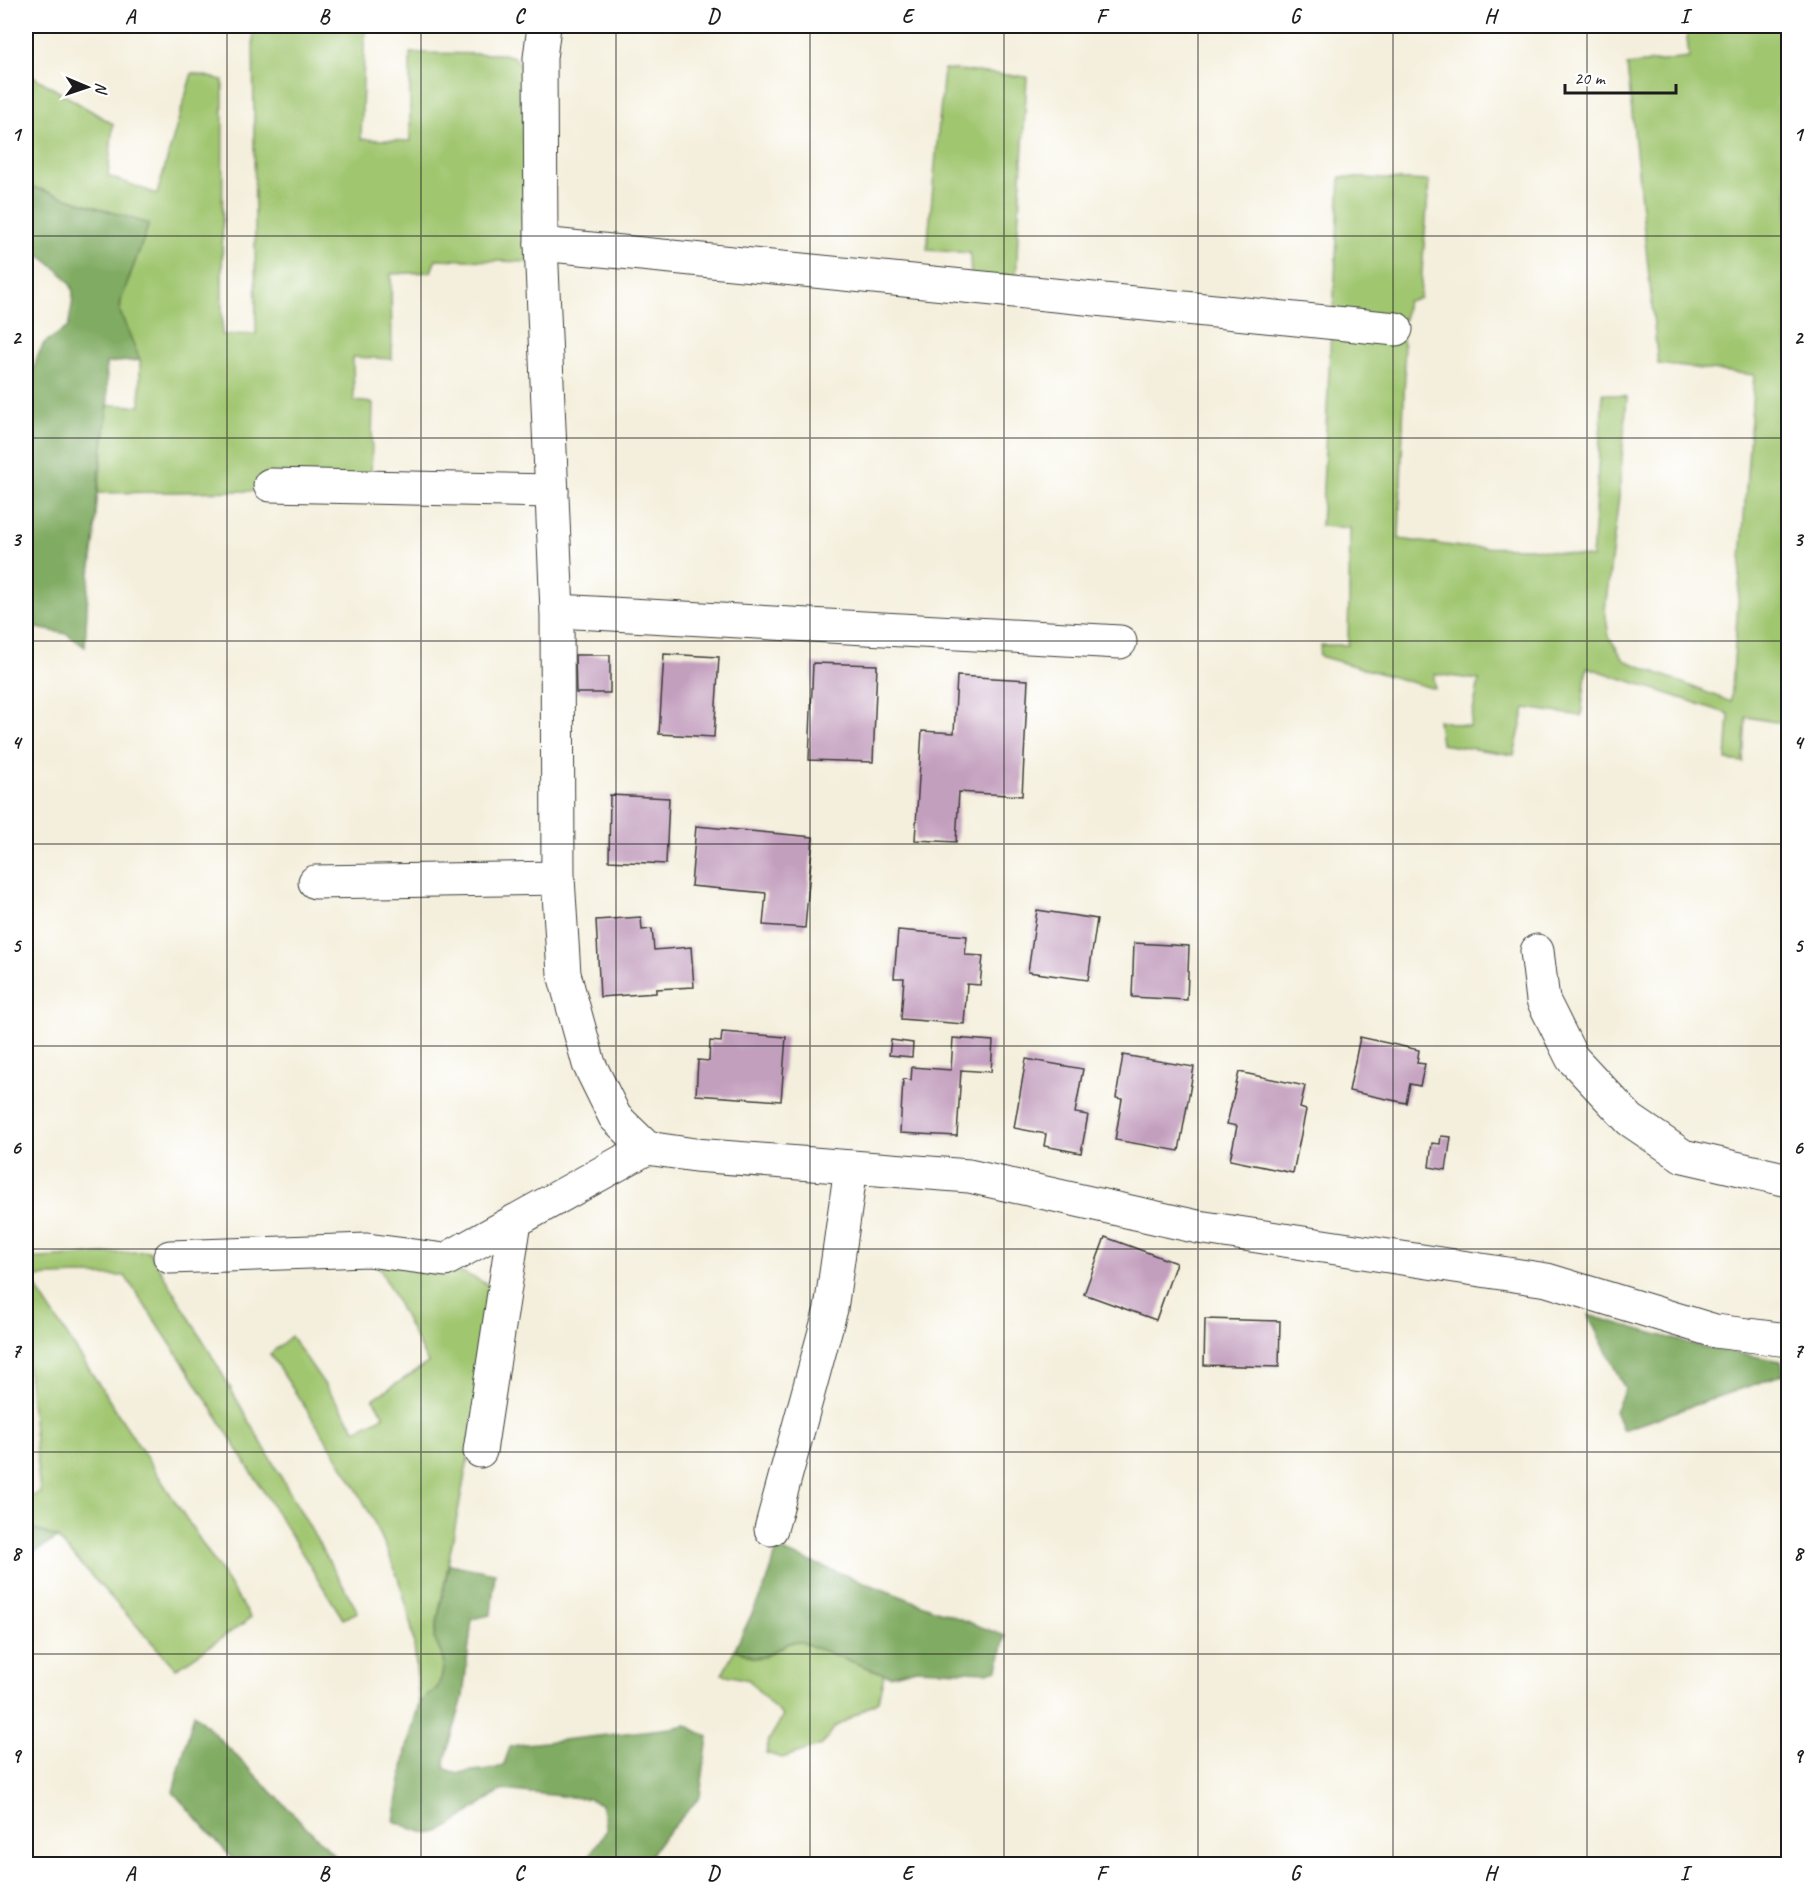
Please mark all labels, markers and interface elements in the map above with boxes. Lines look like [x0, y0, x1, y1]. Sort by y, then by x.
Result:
text: A [125, 4, 137, 29]
text: B [319, 4, 331, 29]
text: C [514, 4, 526, 29]
text: D [707, 4, 721, 29]
text: E [902, 4, 916, 29]
text: F [1096, 4, 1110, 29]
text: G [1290, 4, 1303, 29]
text: H [1484, 4, 1499, 29]
text: I [1680, 4, 1693, 29]
north arrow [57, 57, 117, 117]
scale bar [1565, 57, 1676, 95]
text: 20 m [1574, 67, 1607, 89]
text: N [91, 82, 111, 96]
text: 1 [12, 122, 23, 147]
text: 1 [1794, 122, 1805, 147]
text: 2 [12, 325, 23, 350]
text: 2 [1794, 325, 1805, 350]
text: 3 [12, 527, 23, 552]
text: 3 [1794, 527, 1805, 552]
text: 4 [12, 730, 24, 755]
text: 4 [1794, 730, 1806, 755]
text: 5 [12, 933, 23, 958]
text: 5 [1794, 933, 1805, 958]
text: 6 [11, 1135, 22, 1160]
text: 6 [1793, 1135, 1804, 1160]
text: 7 [12, 1338, 23, 1363]
text: 7 [1794, 1338, 1805, 1363]
text: 8 [12, 1541, 24, 1566]
text: 8 [1794, 1541, 1806, 1566]
text: 9 [12, 1743, 23, 1768]
text: 9 [1794, 1743, 1805, 1768]
text: A [125, 1861, 137, 1886]
text: B [319, 1861, 331, 1886]
text: C [514, 1861, 526, 1886]
text: D [707, 1861, 721, 1886]
text: E [902, 1861, 916, 1886]
text: F [1096, 1861, 1110, 1886]
text: G [1290, 1861, 1303, 1886]
text: H [1484, 1861, 1499, 1886]
text: I [1680, 1861, 1693, 1886]

